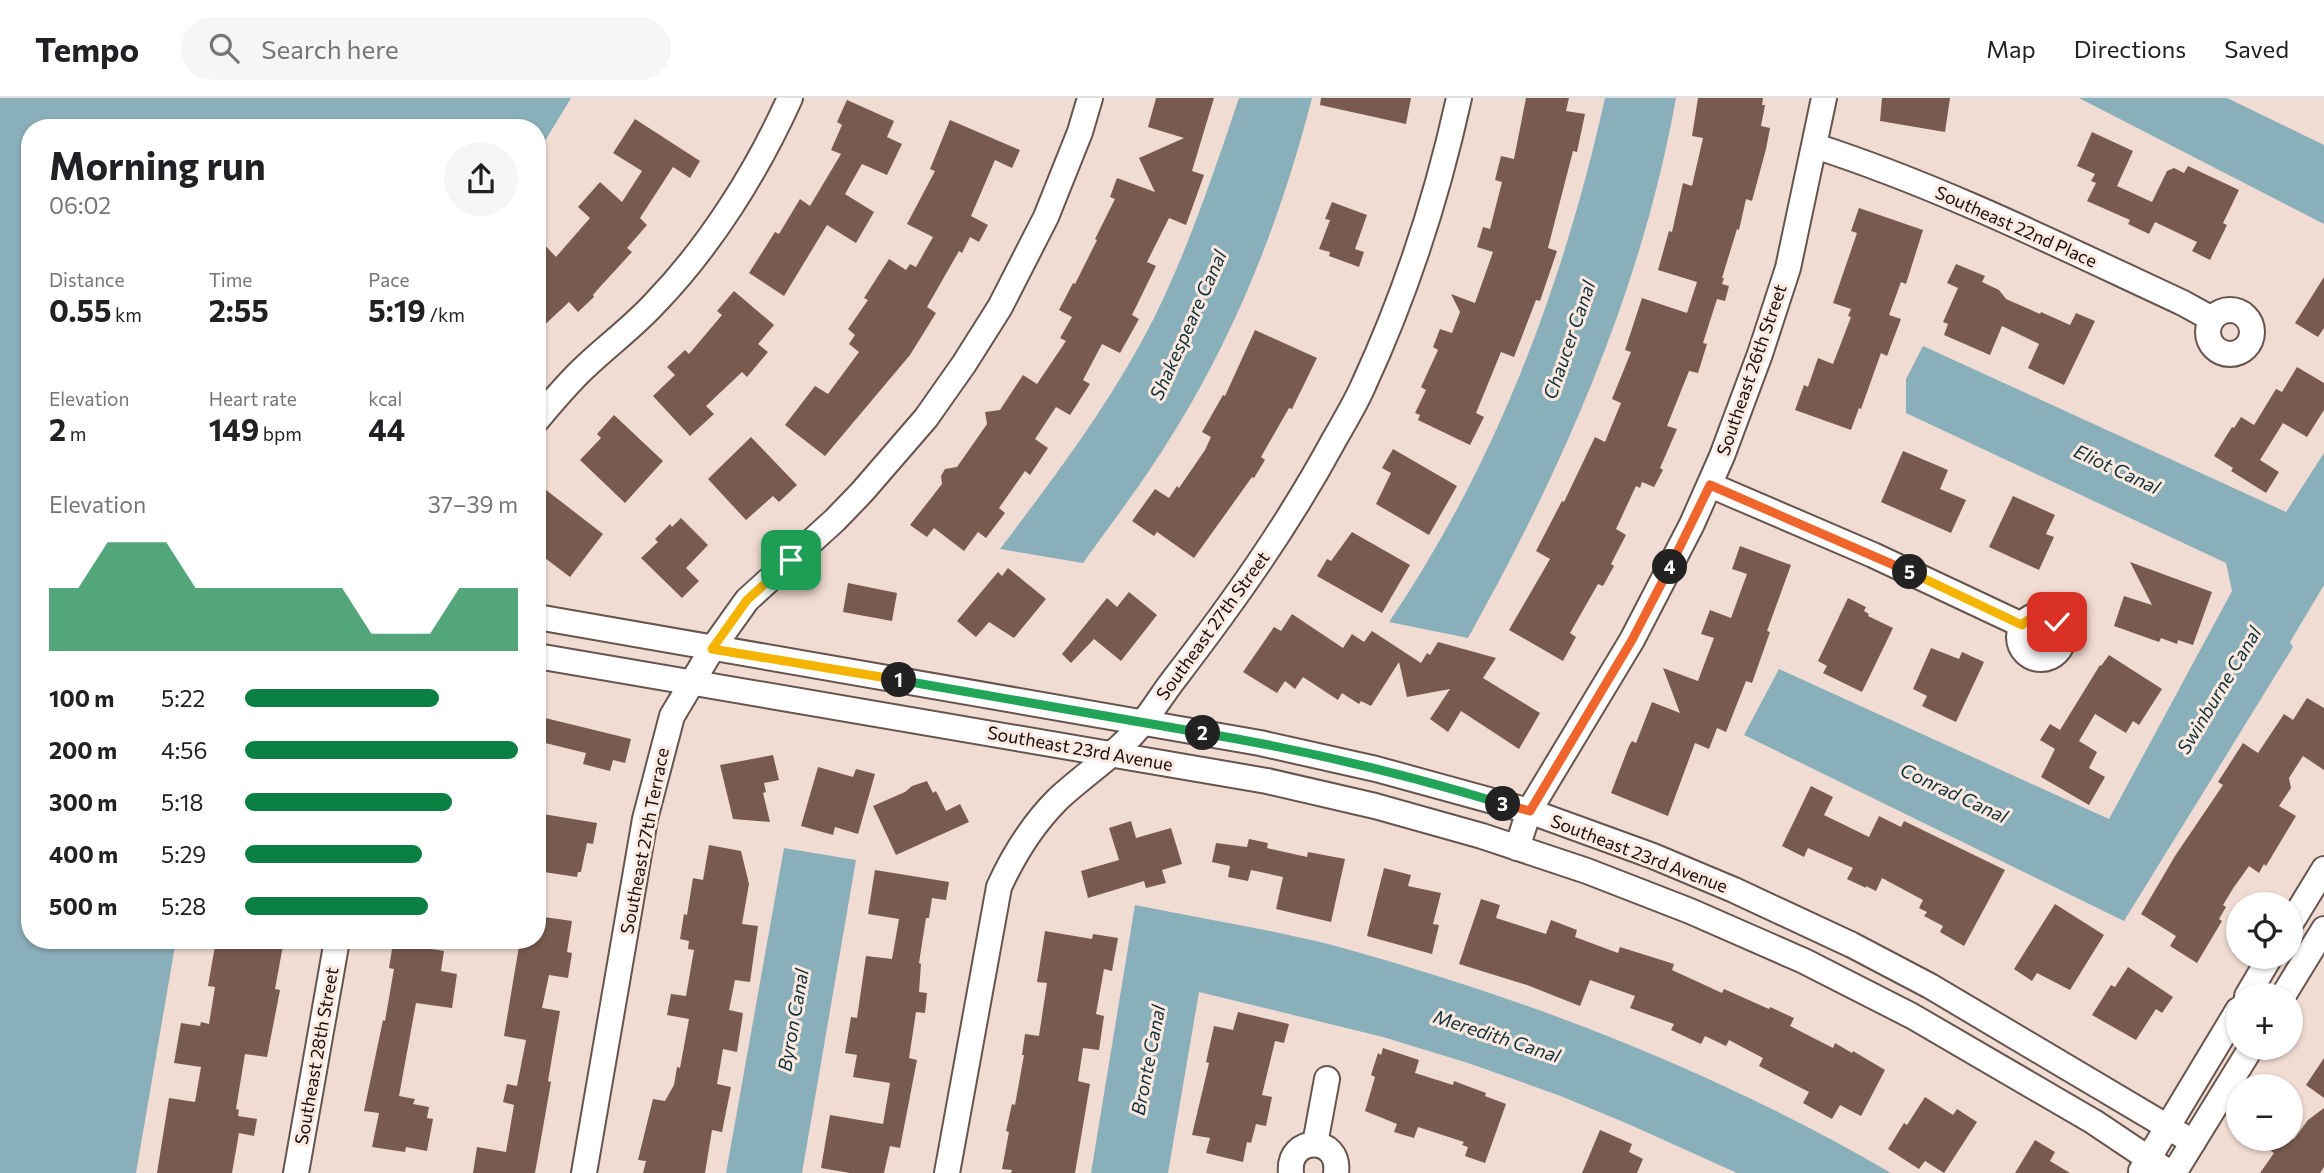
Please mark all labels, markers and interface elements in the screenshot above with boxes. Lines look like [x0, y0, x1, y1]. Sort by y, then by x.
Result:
search box [181, 17, 671, 80]
text: Tempo [35, 28, 139, 69]
icon: search [205, 29, 243, 67]
text: Search here [261, 33, 399, 64]
text: Map [1986, 34, 2036, 63]
text: Directions [2074, 34, 2186, 63]
text: Saved [2224, 34, 2289, 63]
text: Morning run [49, 141, 266, 188]
button: share [444, 142, 518, 216]
street label: Southeast 22nd Place [1932, 181, 2101, 272]
text: 06:02 [49, 191, 111, 219]
water label: Shakespeare Canal [1144, 245, 1231, 403]
text: Distance [49, 268, 125, 291]
text: Time [209, 268, 252, 291]
text: Pace [368, 268, 410, 291]
water label: Chaucer Canal [1538, 277, 1600, 402]
street label: Southeast 26th Street [1711, 281, 1791, 458]
text: 0.55 [49, 291, 111, 328]
text: 2:55 [209, 291, 269, 328]
text: 5:19 [368, 291, 426, 328]
text: km [111, 303, 142, 326]
text: /km [426, 303, 465, 326]
text: Elevation [49, 387, 129, 410]
text: Heart rate [209, 387, 297, 410]
text: kcal [368, 387, 402, 410]
text: 2 [49, 410, 66, 447]
text: 149 [209, 410, 259, 447]
text: 44 [368, 410, 405, 447]
text: m [66, 422, 86, 445]
text: bpm [259, 422, 302, 445]
water label: Eliot Canal [2071, 439, 2165, 499]
text: Elevation [49, 490, 146, 518]
text: 37–39 m [428, 490, 518, 518]
pin [761, 530, 821, 590]
icon: arrive [772, 541, 810, 579]
street label: Southeast 27th Street [1151, 547, 1274, 704]
pin: 4 [1652, 550, 1688, 584]
pin: 5 [1892, 554, 1927, 589]
text: 4 [1664, 555, 1675, 578]
text: 5 [1904, 560, 1915, 583]
pin [2027, 592, 2087, 652]
icon: check [2038, 603, 2076, 641]
water label: Swinburne Canal [2172, 621, 2266, 758]
pin: 1 [881, 662, 916, 698]
text: 1 [894, 668, 903, 691]
text: 100 m [49, 684, 114, 712]
text: 5:22 [161, 684, 205, 712]
pin: 2 [1186, 716, 1220, 750]
street label: Southeast 23rd Avenue [986, 721, 1175, 775]
text: 2 [1197, 721, 1208, 744]
text: 200 m [49, 736, 117, 764]
text: 4:56 [161, 736, 207, 764]
street label: Southeast 27th Terrace [615, 746, 673, 936]
water label: Conrad Canal [1897, 758, 2013, 828]
pin: 3 [1486, 786, 1520, 822]
text: 300 m [49, 788, 117, 816]
text: 5:18 [161, 788, 203, 816]
text: 3 [1497, 792, 1508, 815]
street label: Southeast 23rd Avenue [1548, 809, 1731, 897]
text: 400 m [49, 840, 118, 868]
text: 5:29 [161, 840, 206, 868]
text: 500 m [49, 892, 117, 920]
text: 5:28 [161, 892, 206, 920]
map controls [2226, 892, 2303, 1151]
button: locate [2226, 892, 2303, 969]
street label: Southeast 28th Street [290, 965, 342, 1146]
water label: Byron Canal [772, 966, 813, 1073]
button: + [2226, 983, 2303, 1060]
water label: Bronte Canal [1126, 1002, 1170, 1117]
water label: Meredith Canal [1431, 1004, 1565, 1067]
button: − [2226, 1074, 2303, 1151]

